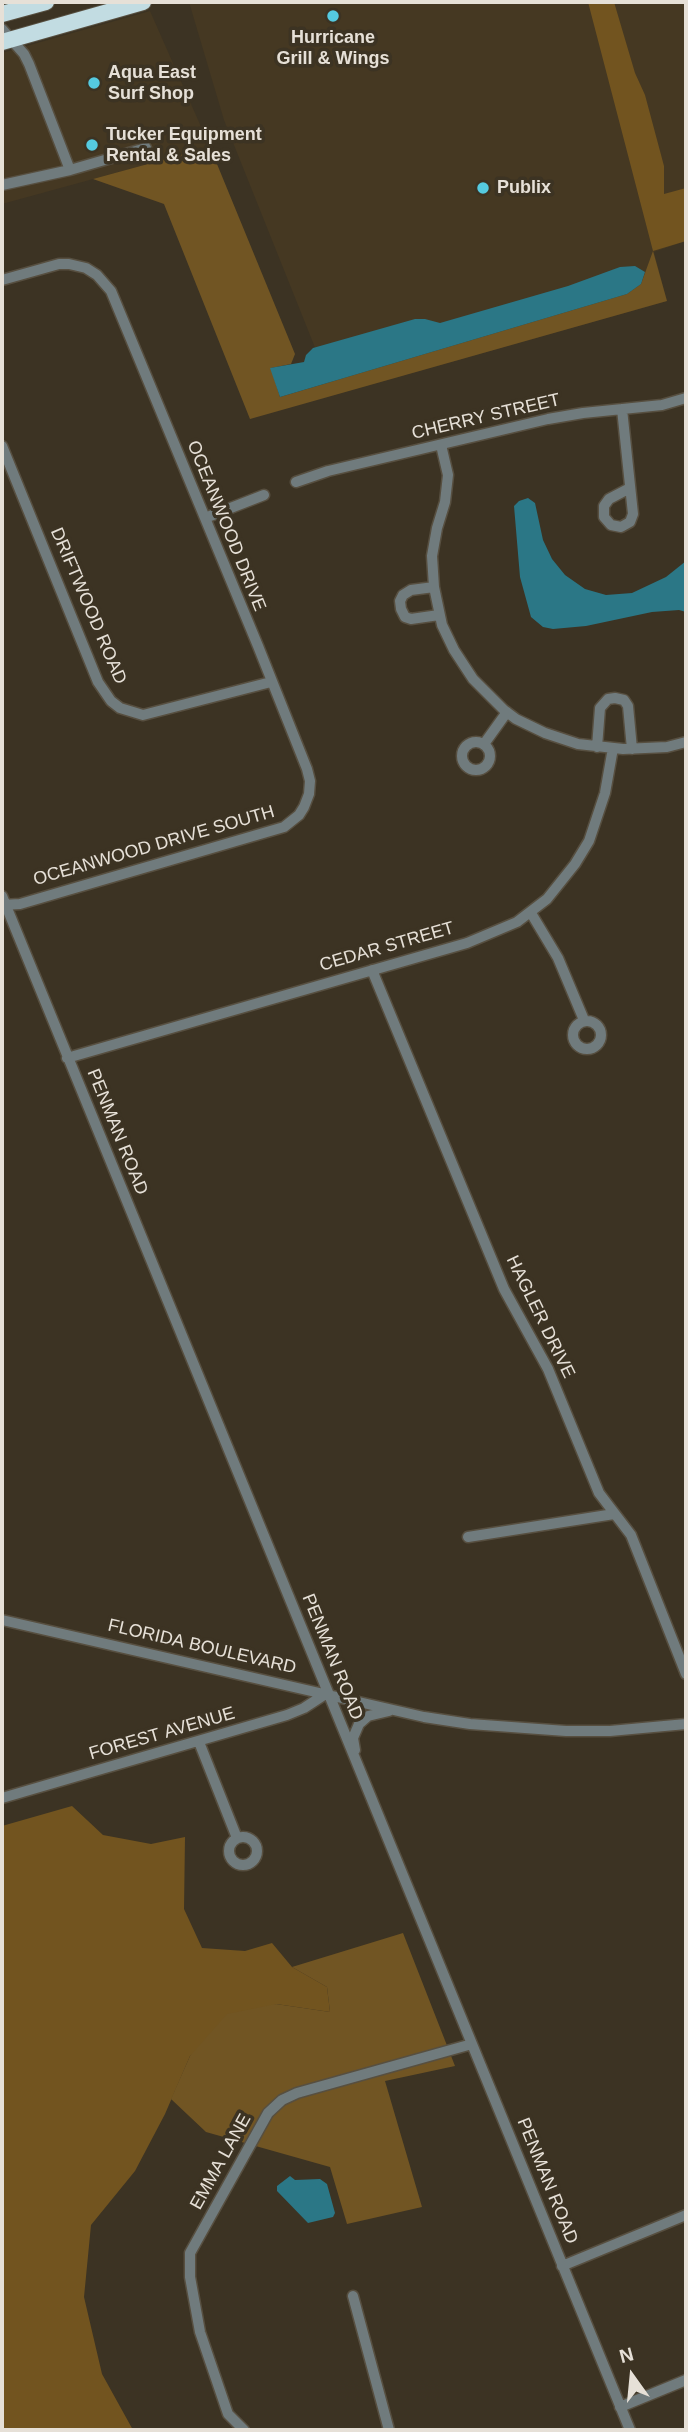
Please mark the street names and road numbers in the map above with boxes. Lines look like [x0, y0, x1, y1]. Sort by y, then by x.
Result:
street label: CHERRY STREET [410, 389, 562, 445]
street label: OCEANWOOD DRIVE [182, 438, 270, 614]
street label: DRIFTWOOD ROAD [45, 524, 131, 688]
street label: OCEANWOOD DRIVE SOUTH [31, 801, 277, 891]
street label: CEDAR STREET [317, 917, 457, 977]
street label: PENMAN ROAD [82, 1066, 152, 1198]
street label: HAGLER DRIVE [501, 1252, 579, 1382]
street label: PENMAN ROAD [297, 1591, 367, 1723]
street label: FLORIDA BOULEVARD [106, 1615, 298, 1679]
street label: FOREST AVENUE [87, 1703, 237, 1765]
street label: EMMA LANE [186, 2110, 256, 2214]
street label: PENMAN ROAD [512, 2115, 582, 2247]

